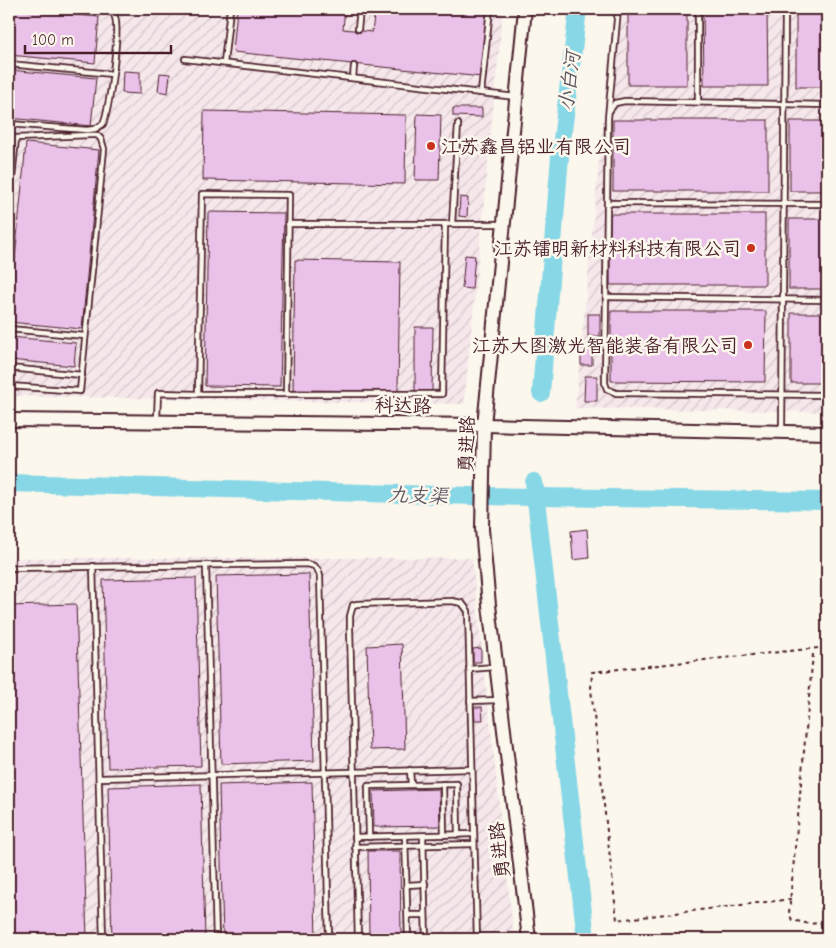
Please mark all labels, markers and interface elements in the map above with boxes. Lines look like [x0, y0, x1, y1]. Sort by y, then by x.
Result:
scale bar [25, 22, 171, 54]
text: 100 m [32, 31, 74, 49]
water label: 小白河 [554, 47, 585, 112]
place label: 江苏鑫昌铝业有限公司 [441, 136, 631, 158]
marker: 江苏鑫昌铝业有限公司 [425, 140, 437, 152]
place label: 江苏镭明新材料科技有限公司 [494, 238, 741, 260]
marker: 江苏镭明新材料科技有限公司 [745, 242, 757, 254]
place label: 江苏大图激光智能装备有限公司 [472, 335, 738, 357]
marker: 江苏大图激光智能装备有限公司 [742, 339, 754, 351]
street label: 科达路 [374, 395, 432, 417]
street label: 勇进路 [455, 415, 479, 473]
water label: 九支渠 [388, 483, 450, 508]
street label: 勇进路 [486, 820, 514, 880]

